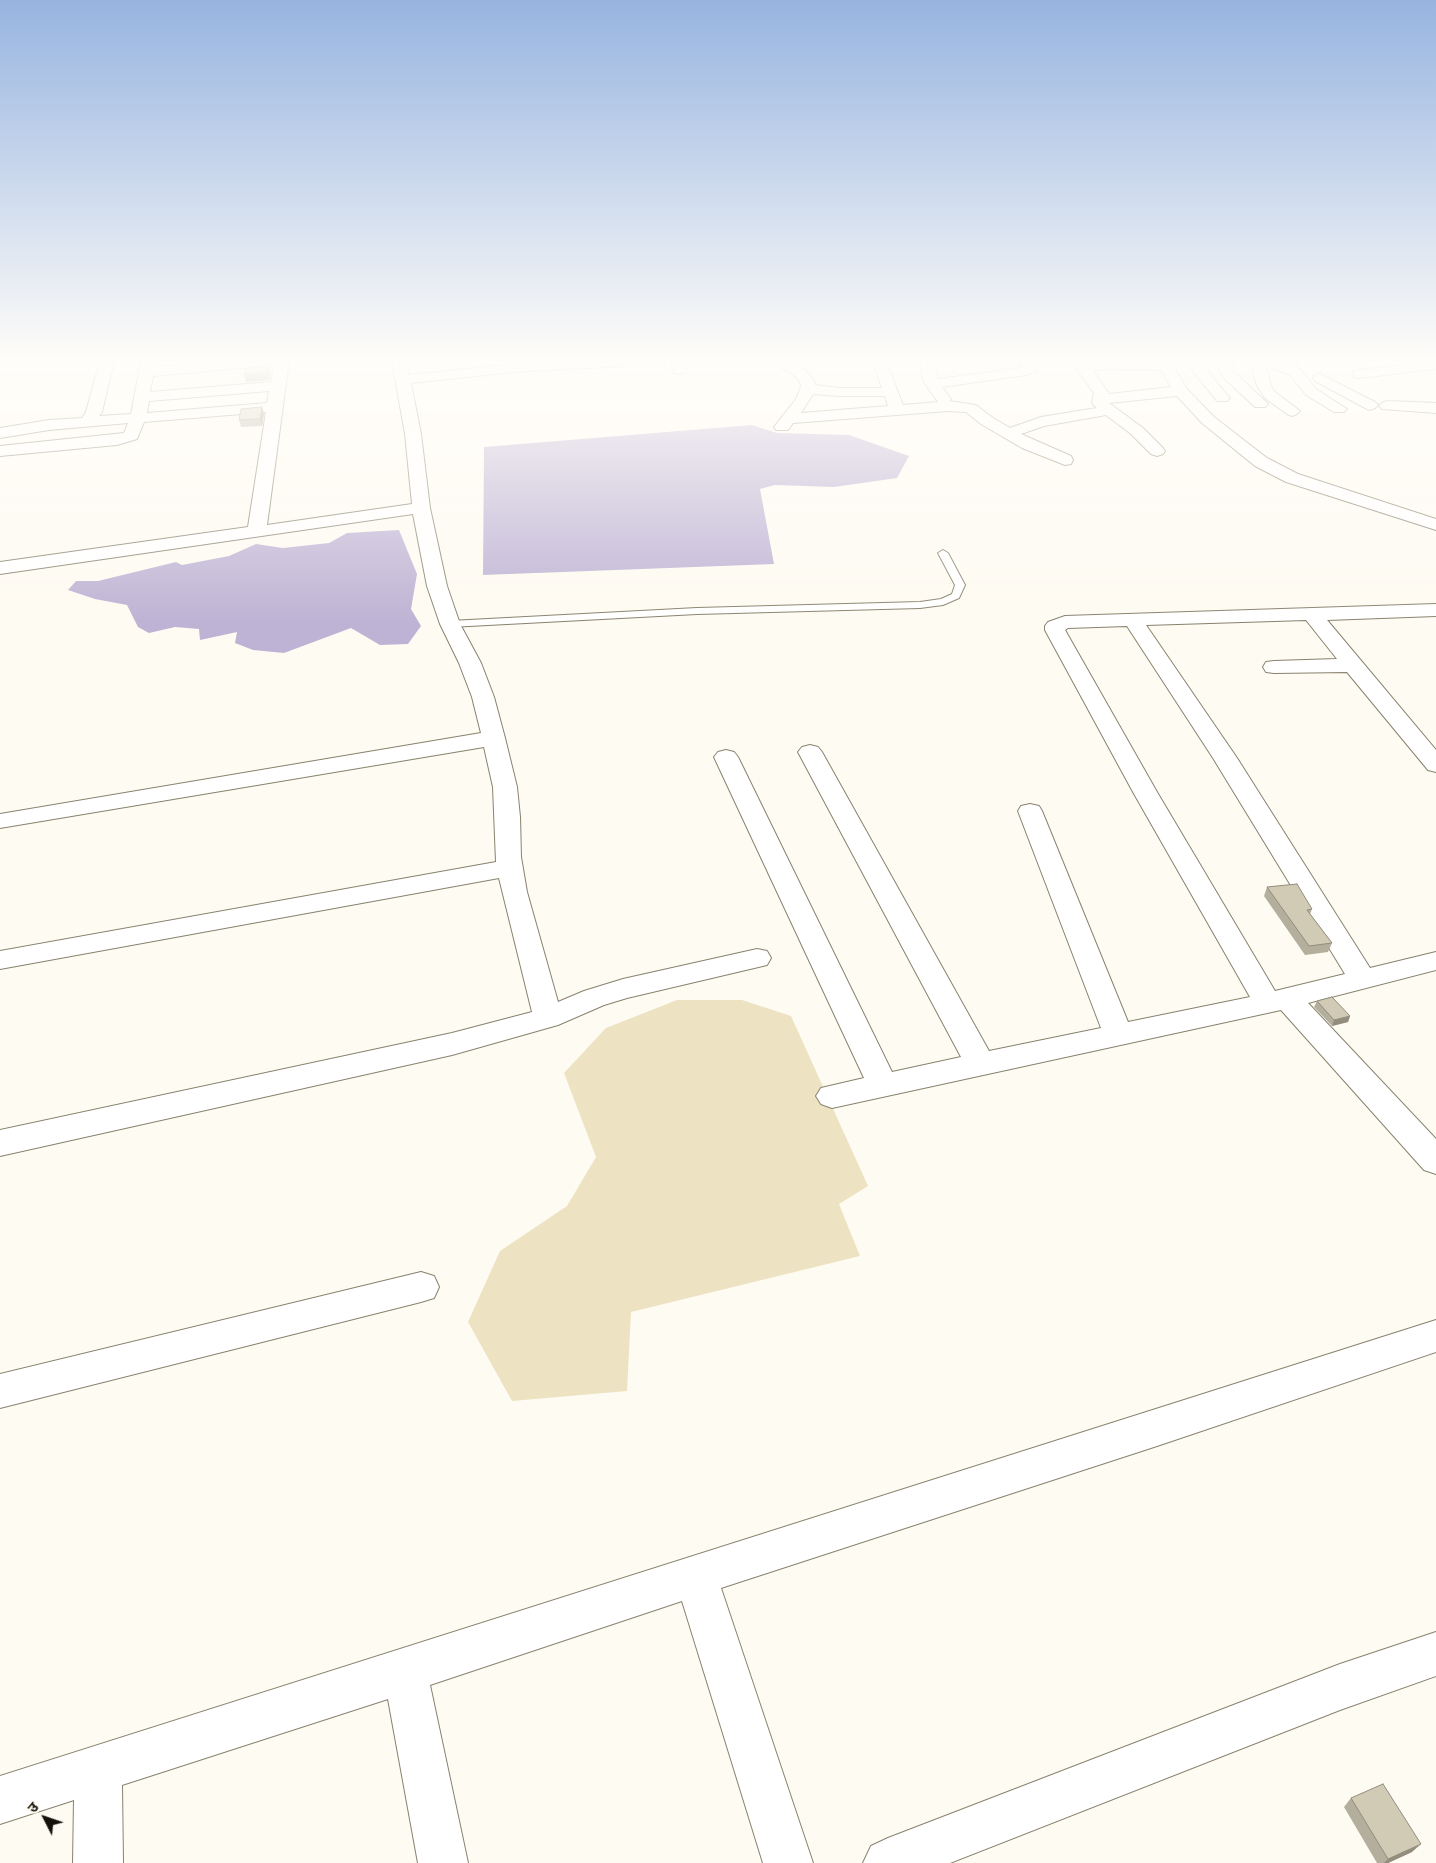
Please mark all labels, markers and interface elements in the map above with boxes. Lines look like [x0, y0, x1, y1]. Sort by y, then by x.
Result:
north arrow [20, 1793, 70, 1843]
text: उ [25, 1800, 42, 1816]

